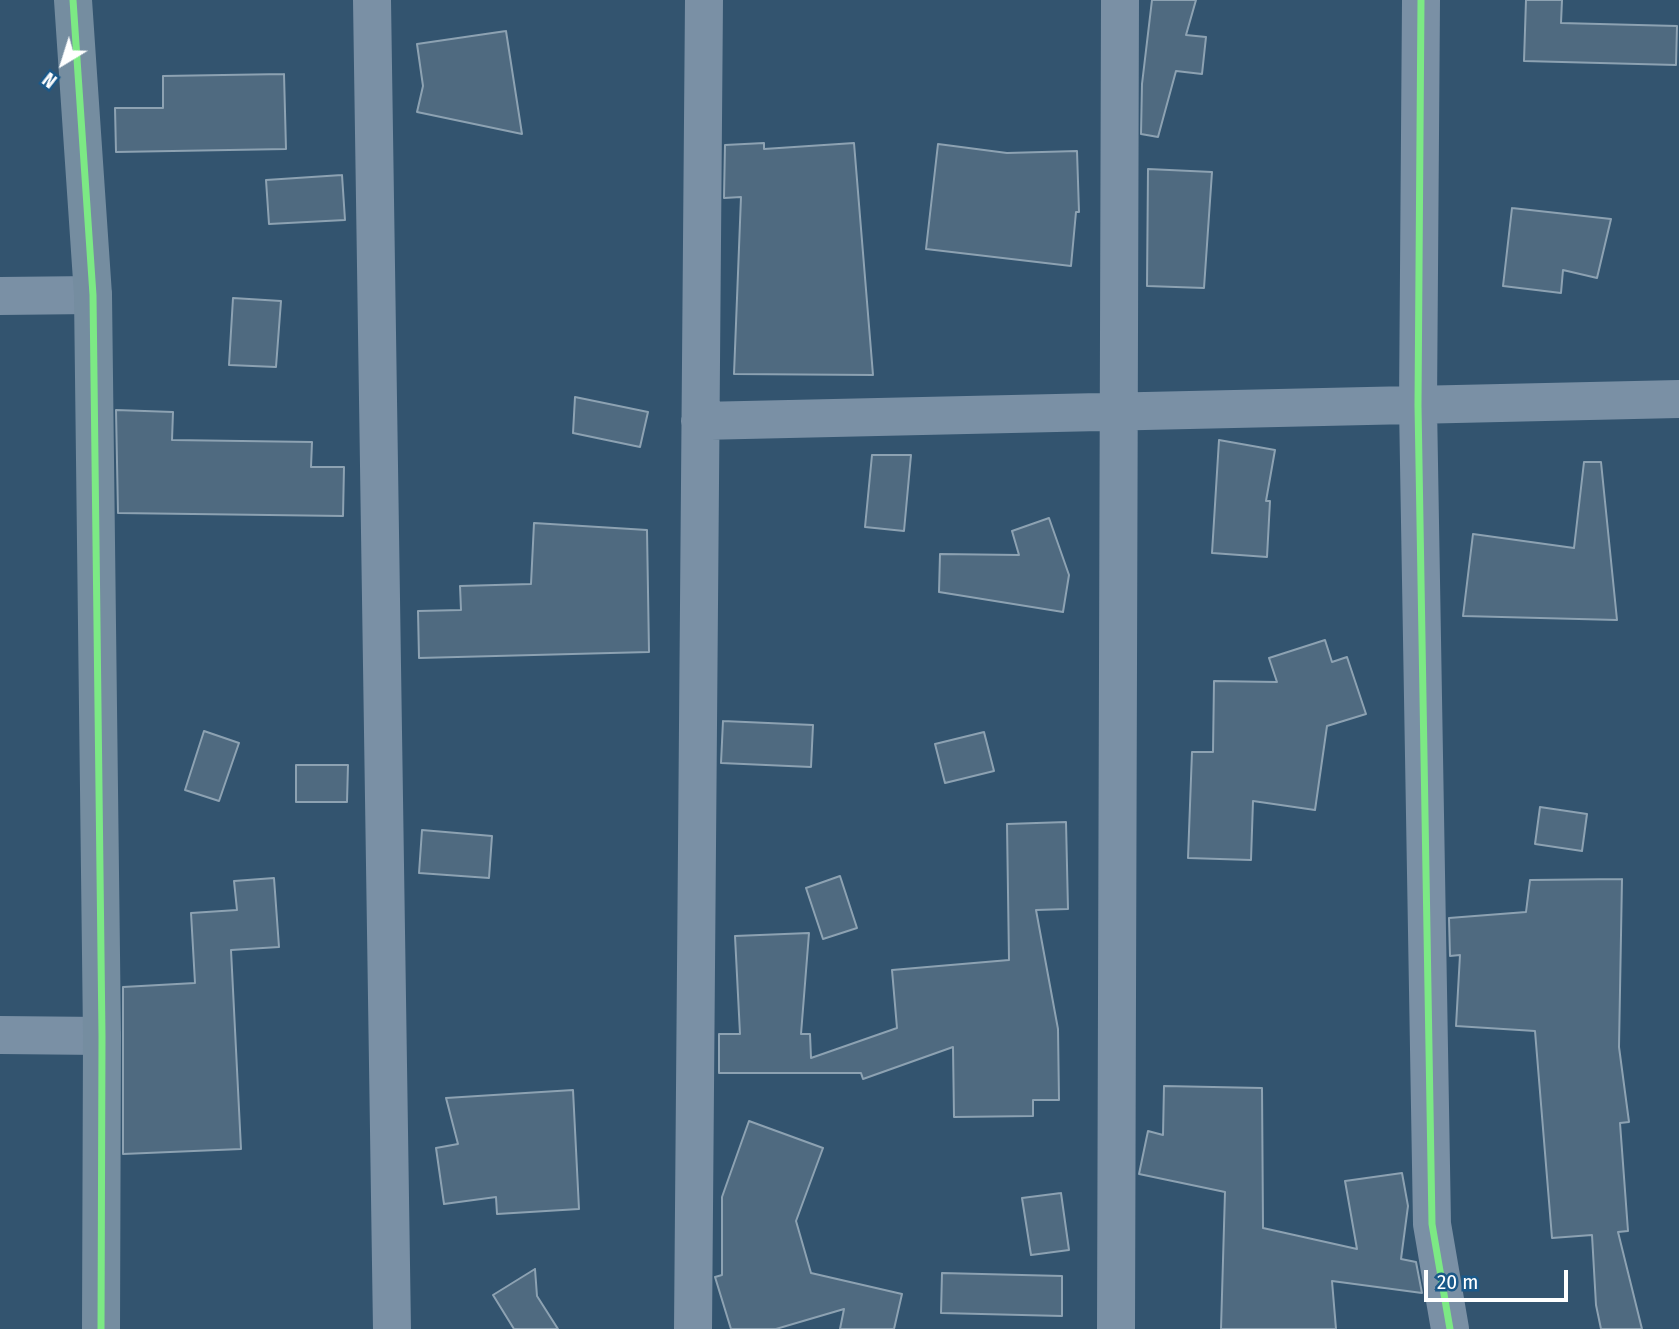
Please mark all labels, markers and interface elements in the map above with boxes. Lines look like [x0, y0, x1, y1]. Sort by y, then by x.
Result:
north arrow [28, 28, 98, 98]
text: N [38, 67, 61, 93]
scale bar [1427, 1256, 1570, 1300]
text: 20 m [1437, 1269, 1478, 1295]

